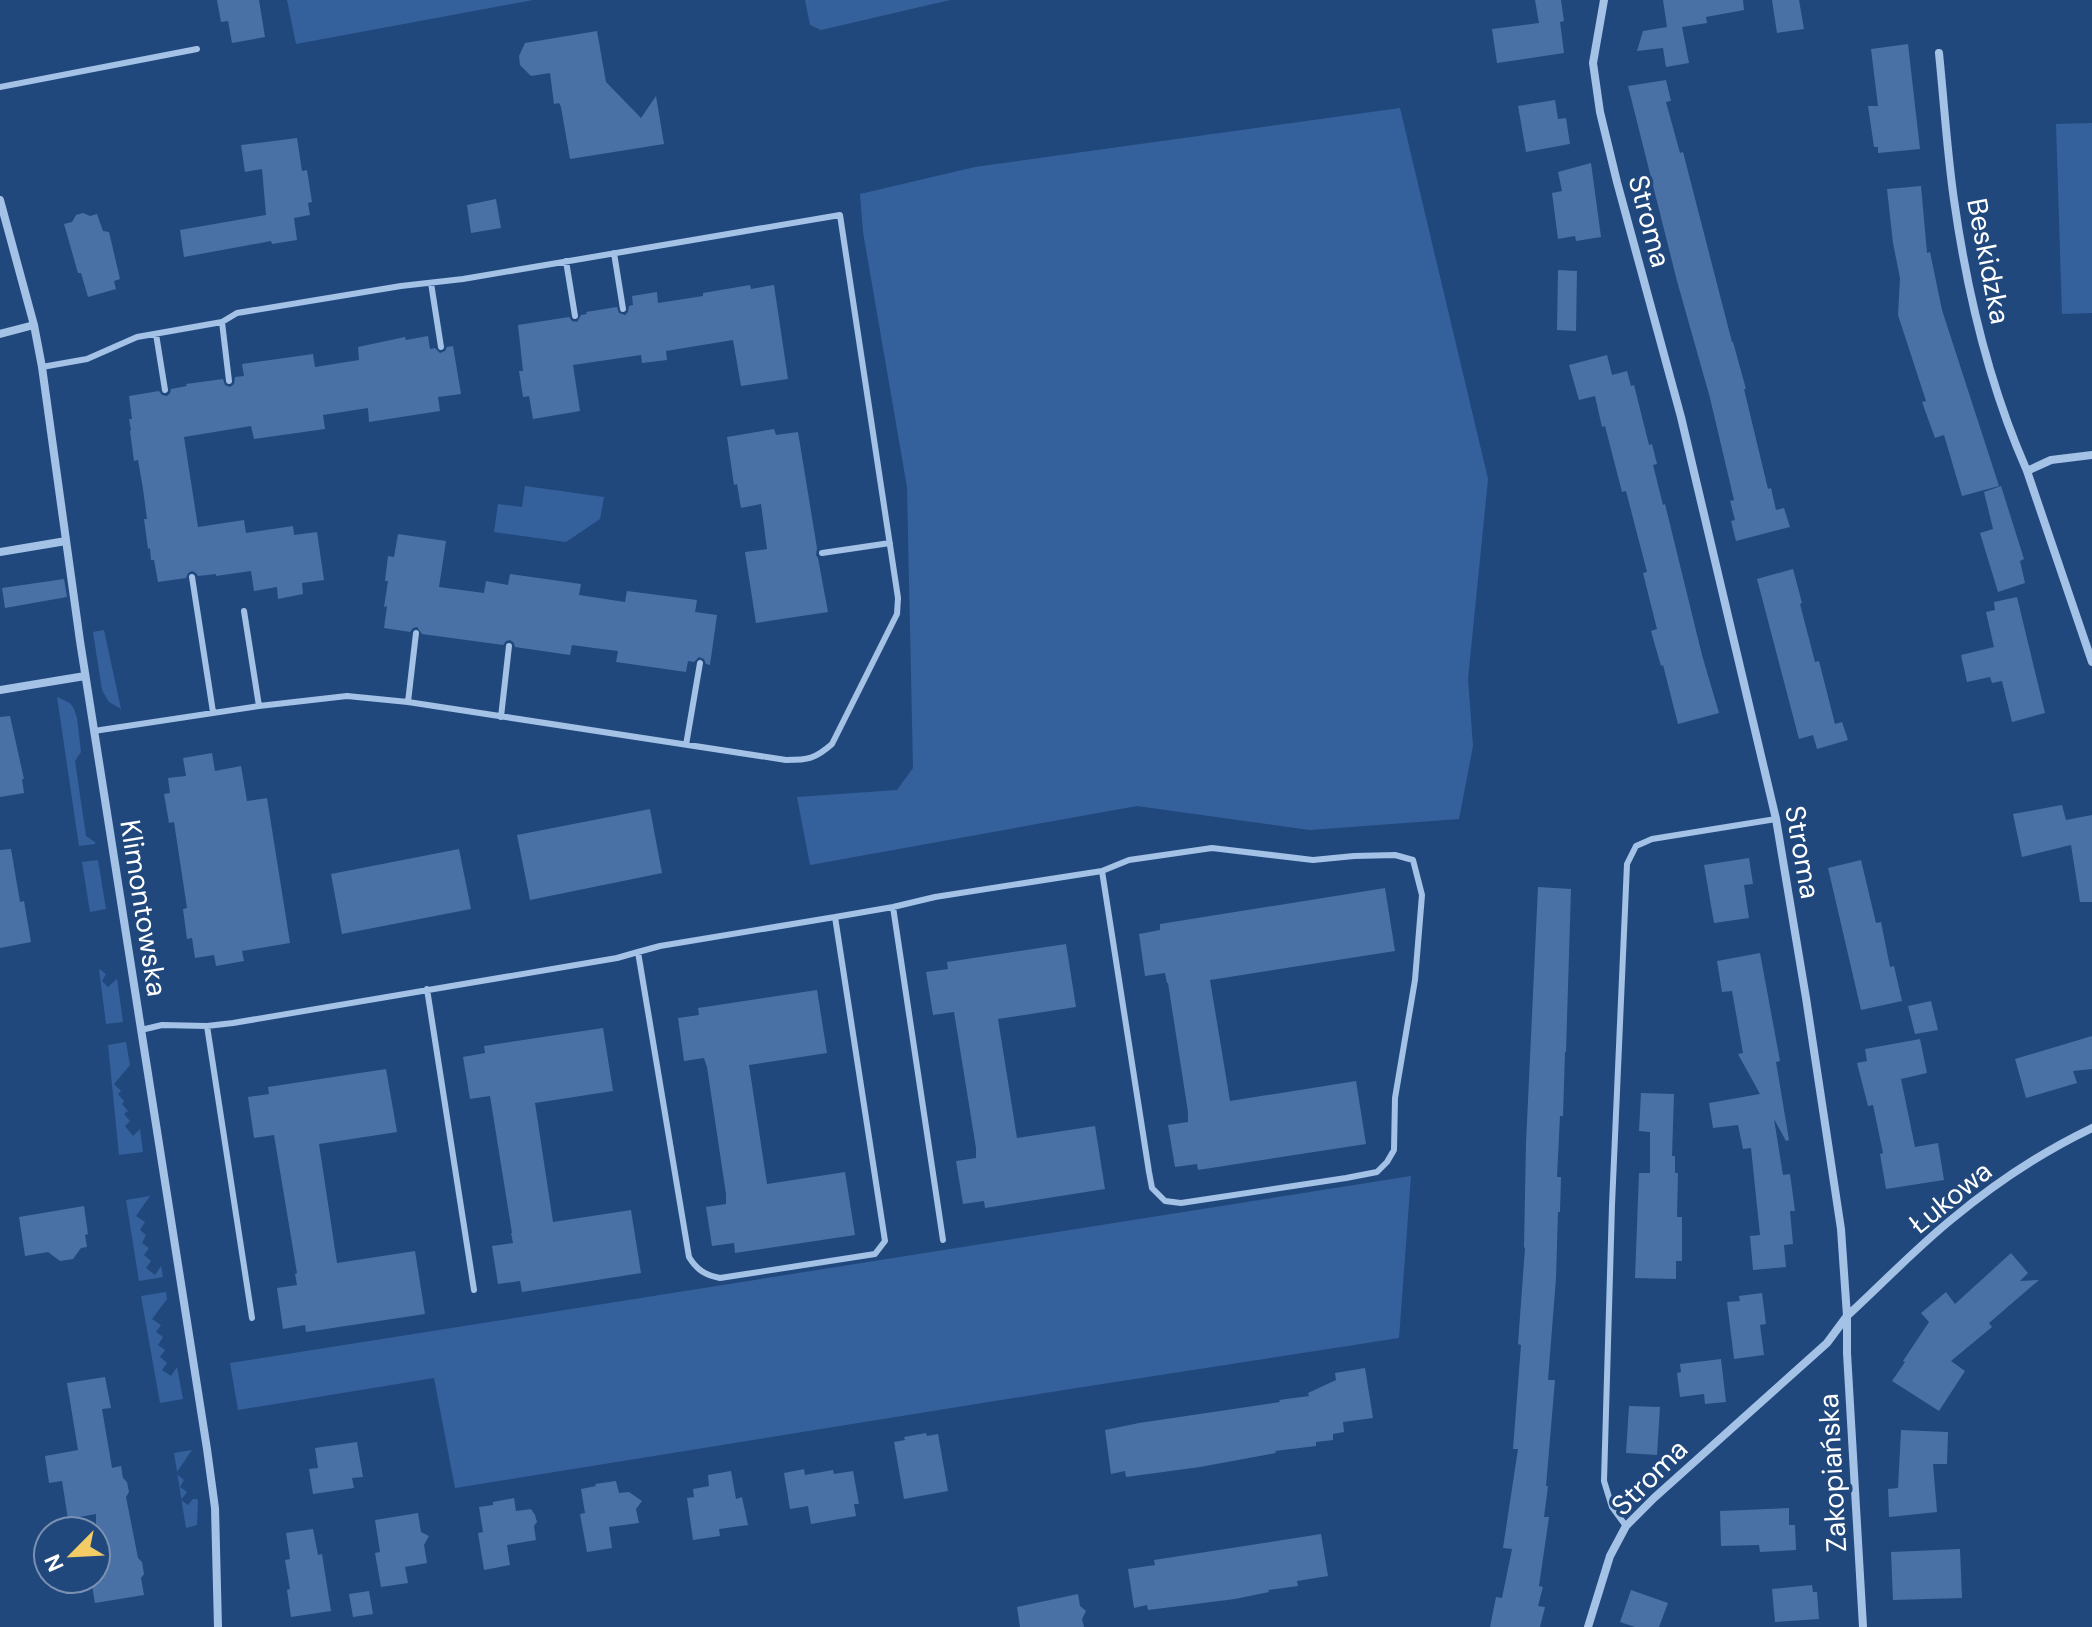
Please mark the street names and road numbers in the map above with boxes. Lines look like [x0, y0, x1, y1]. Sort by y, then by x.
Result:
street label: Stroma [1620, 171, 1680, 271]
street label: Beskidzka [1958, 195, 2019, 327]
street label: Stroma [1776, 803, 1829, 902]
street label: Klimontowska [111, 817, 176, 999]
street label: Łukowa [1901, 1153, 2000, 1242]
street label: Zakopiańska [1810, 1393, 1855, 1553]
street label: Stroma [1603, 1431, 1696, 1524]

